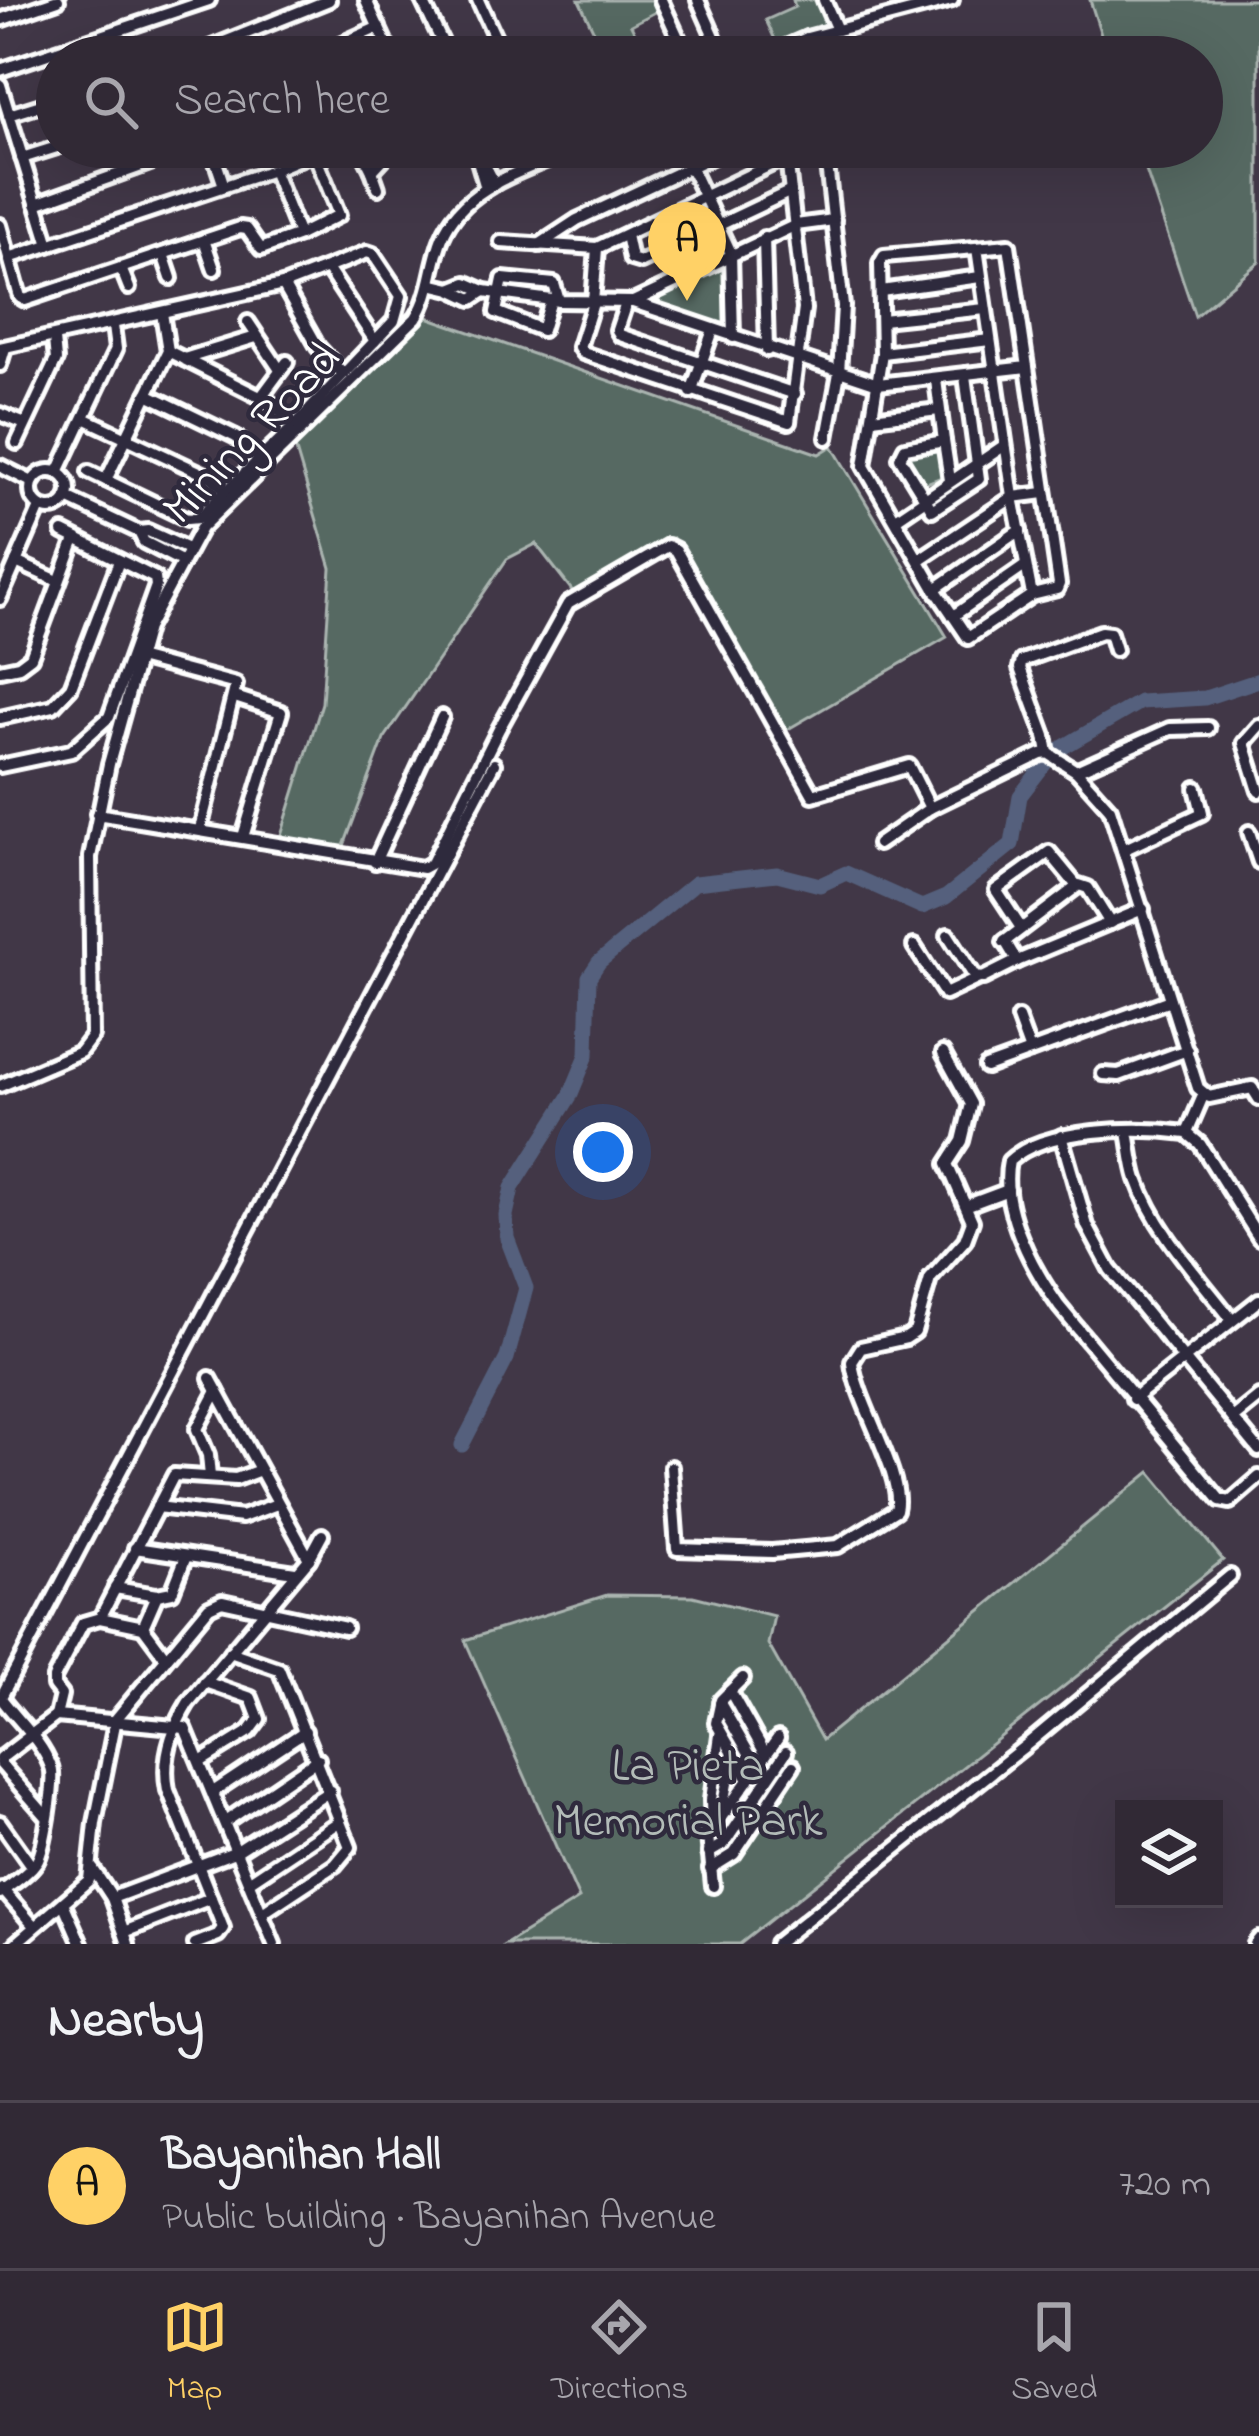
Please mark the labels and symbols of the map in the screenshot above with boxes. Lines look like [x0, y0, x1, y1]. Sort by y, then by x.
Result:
pin: A [648, 202, 726, 301]
street label: Mining Road [147, 327, 359, 543]
your location [573, 1122, 633, 1182]
park label: La Pieta Memorial Park [553, 1733, 824, 1858]

